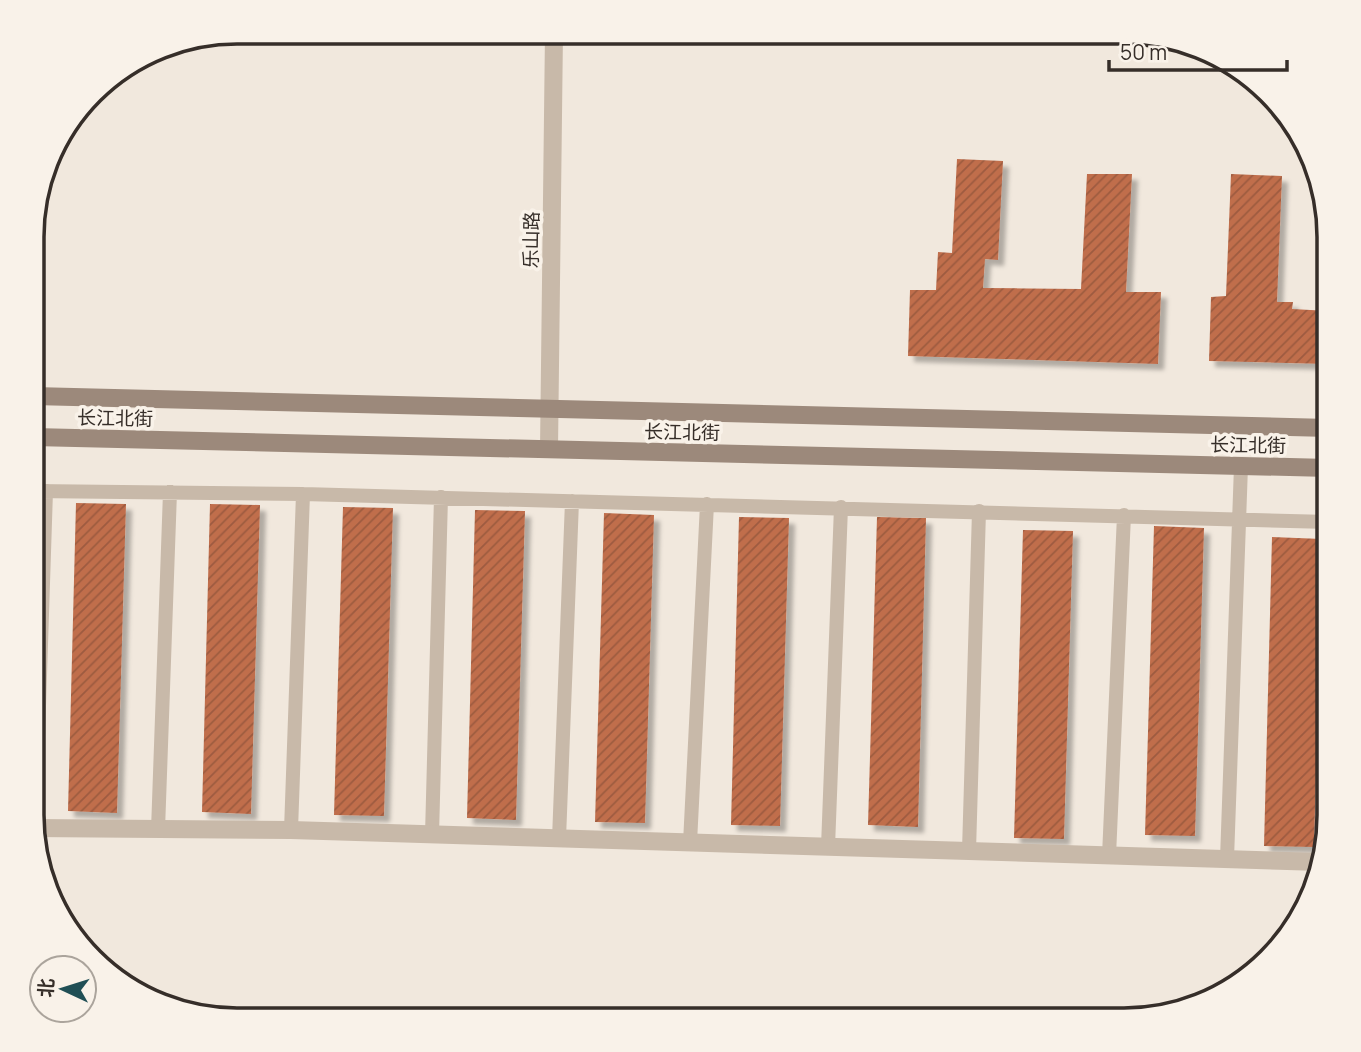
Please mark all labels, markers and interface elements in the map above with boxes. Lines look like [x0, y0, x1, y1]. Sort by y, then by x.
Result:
scale bar [1109, 28, 1288, 72]
text: 50 m [1120, 38, 1167, 66]
street label: 乐山路 [518, 211, 544, 269]
street label: 长江北街 [77, 404, 153, 432]
street label: 长江北街 [644, 418, 720, 446]
street label: 长江北街 [1210, 431, 1286, 459]
north arrow [28, 954, 98, 1024]
text: 北 [32, 977, 60, 998]

